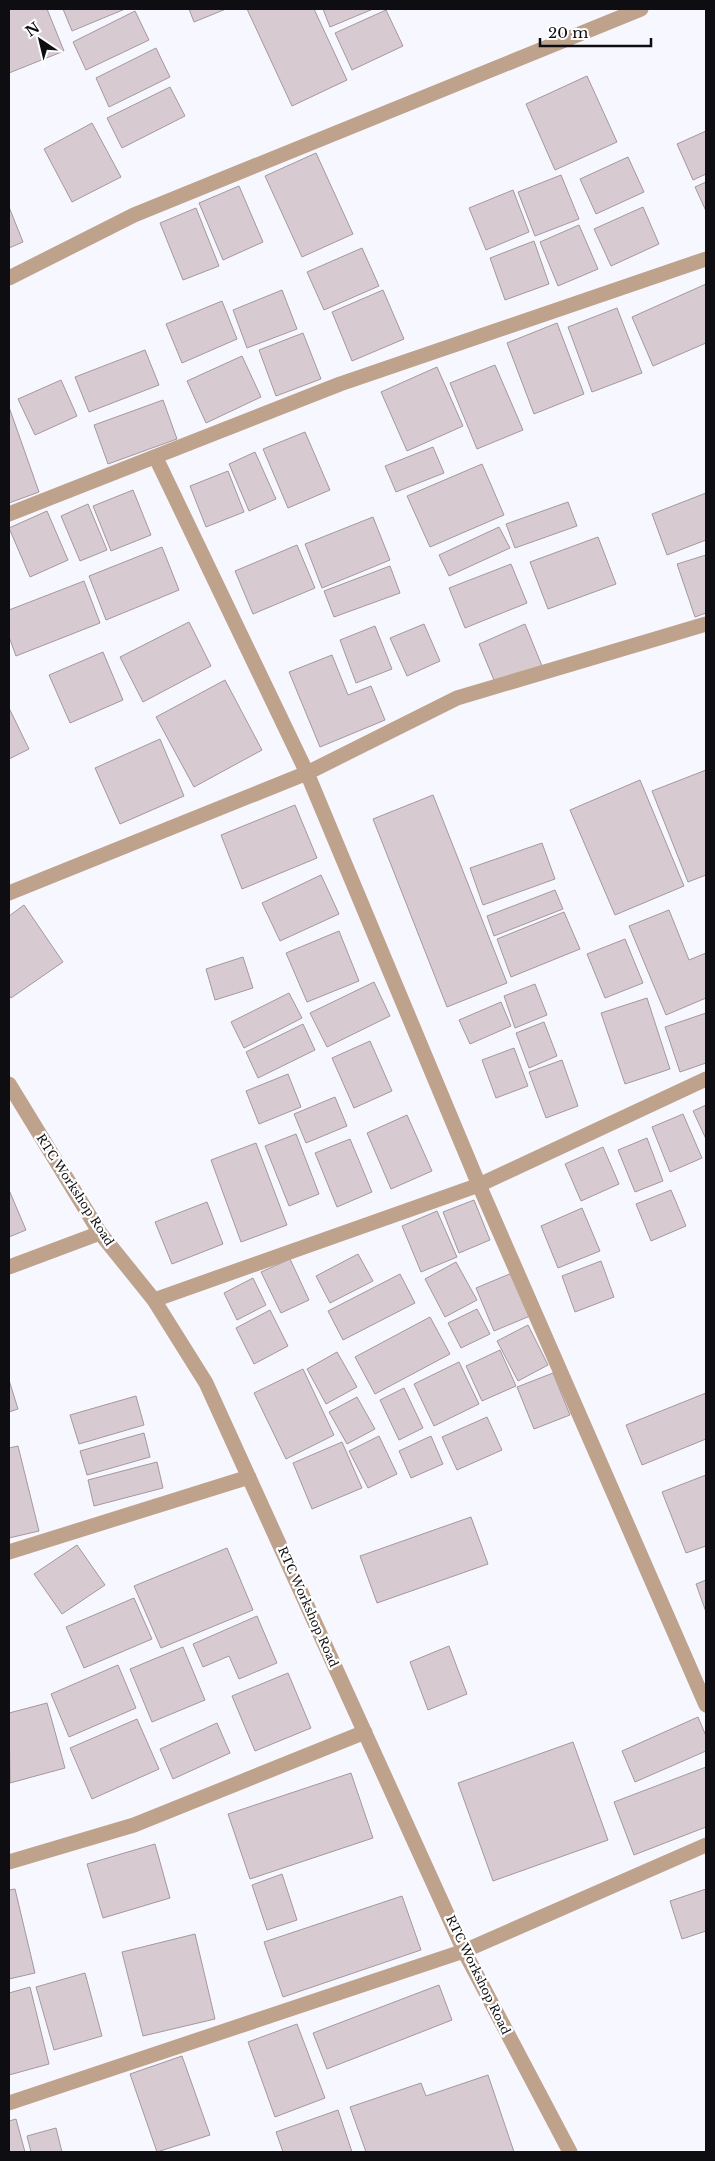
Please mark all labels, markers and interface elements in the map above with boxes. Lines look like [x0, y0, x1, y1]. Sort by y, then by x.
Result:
north arrow [15, 15, 65, 65]
scale bar [540, 15, 651, 47]
text: N [22, 18, 43, 41]
text: 20 m [548, 23, 588, 42]
street label: RTC Workshop Road [34, 1131, 117, 1249]
street label: RTC Workshop Road [275, 1544, 342, 1669]
street label: RTC Workshop Road [443, 1913, 514, 2037]

